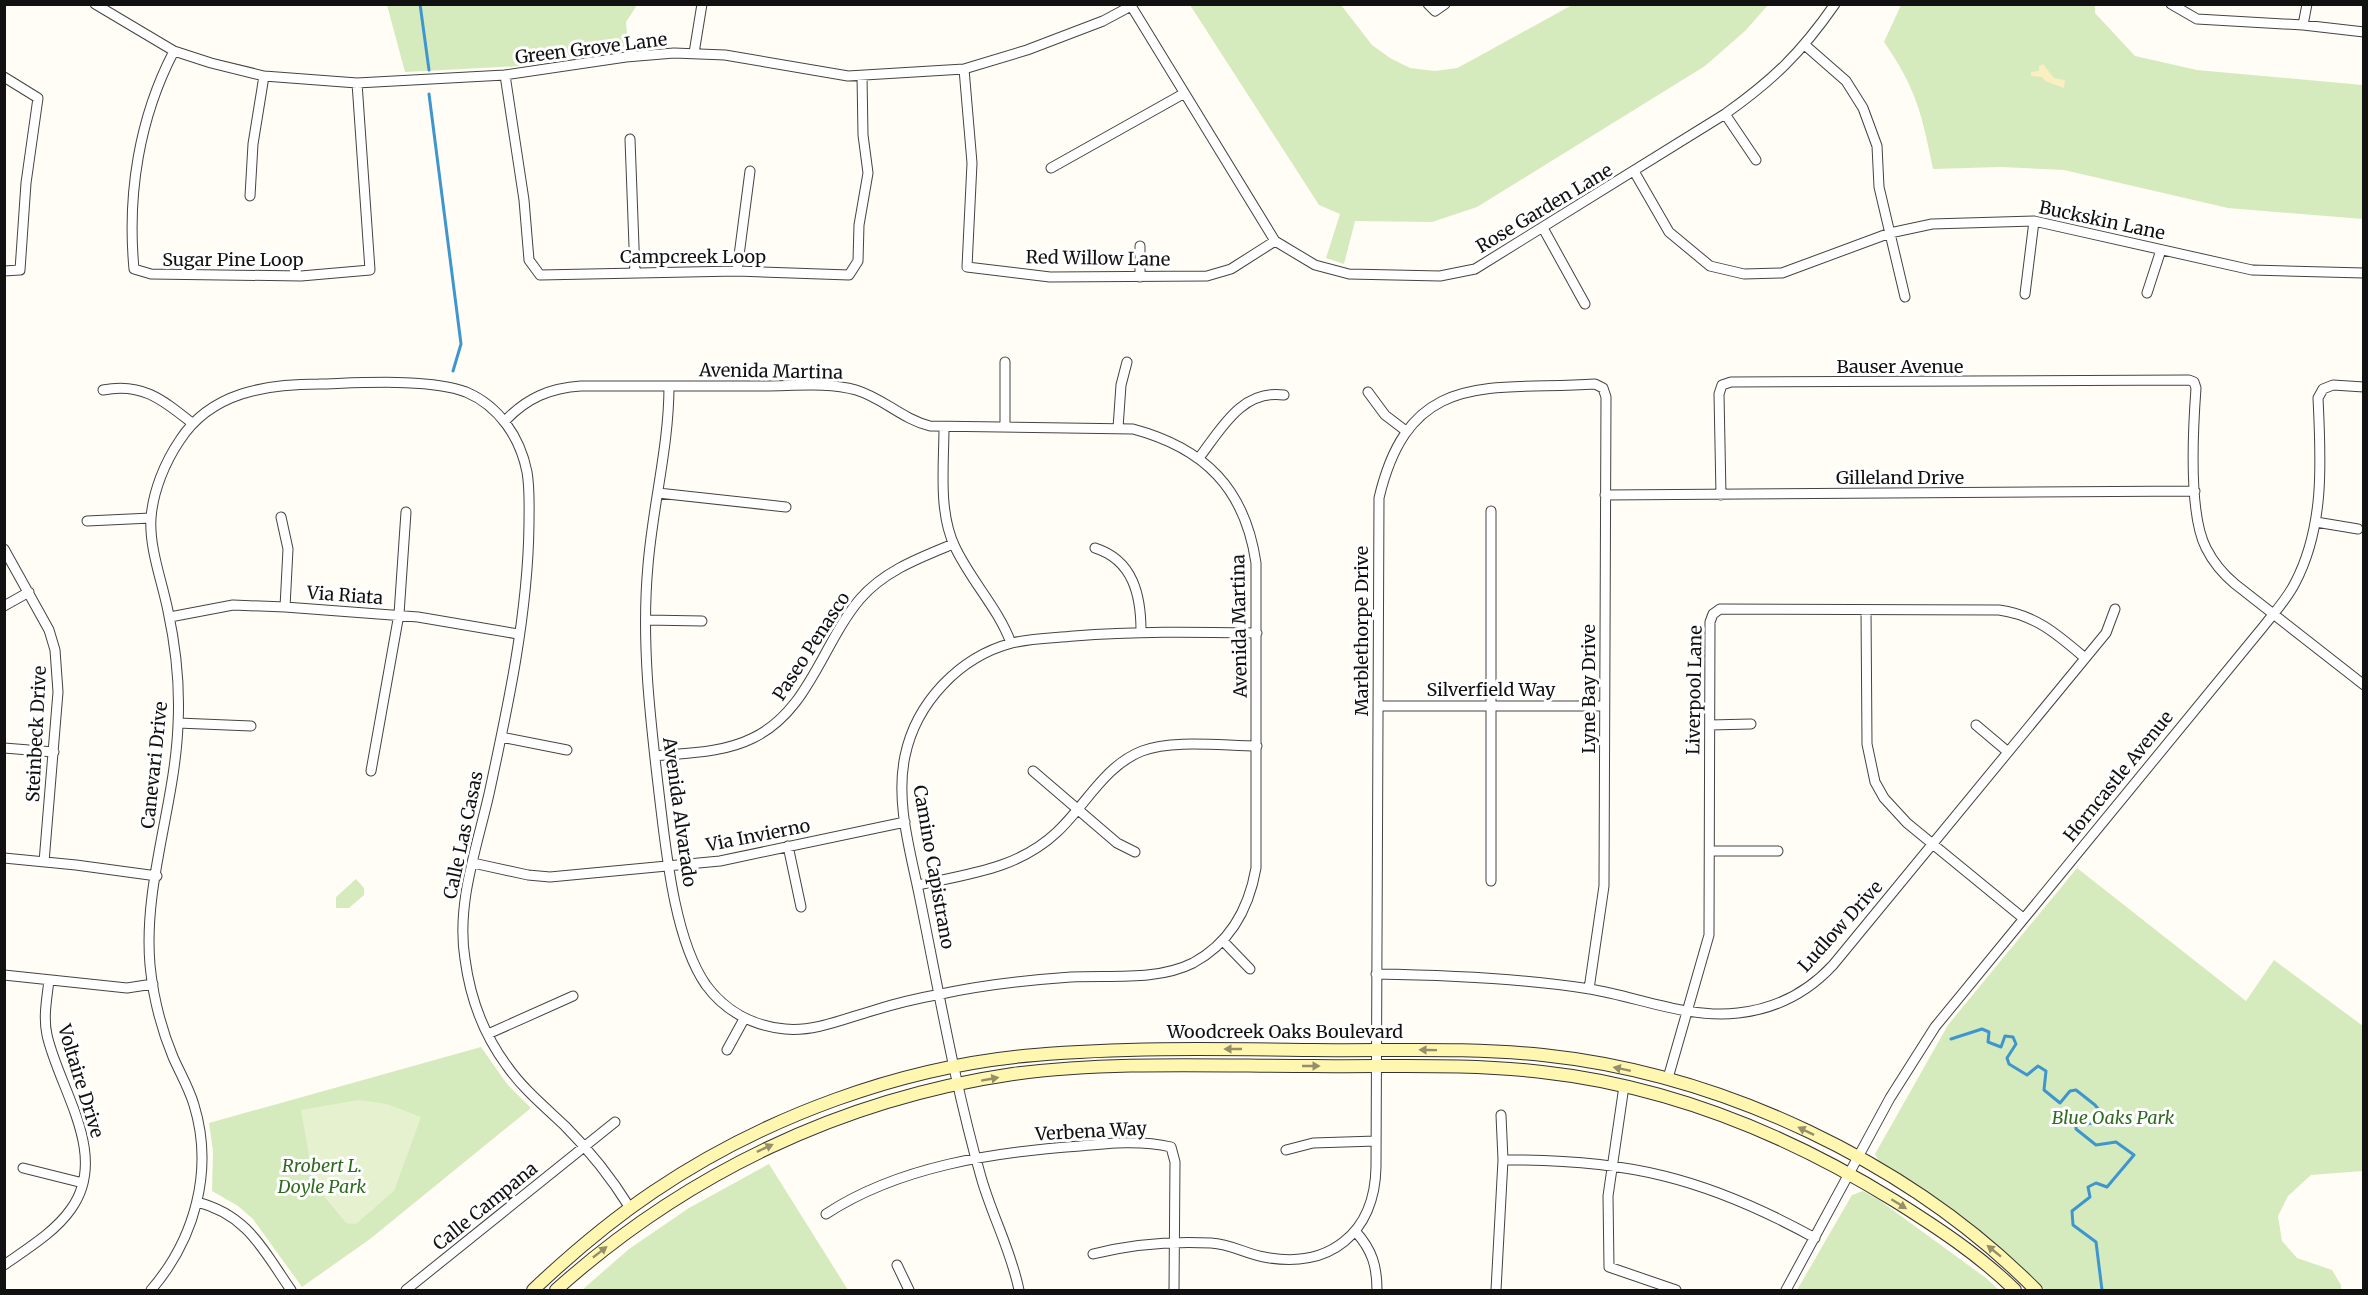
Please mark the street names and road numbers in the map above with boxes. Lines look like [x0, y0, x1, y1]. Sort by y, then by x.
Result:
street label: Green Grove Lane [514, 27, 668, 69]
street label: Rose Garden Lane [1472, 158, 1616, 258]
street label: Buckskin Lane [2037, 195, 2167, 245]
street label: Campcreek Loop [620, 245, 766, 268]
street label: Red Willow Lane [1026, 245, 1170, 271]
street label: Sugar Pine Loop [162, 248, 304, 271]
street label: Bauser Avenue [1837, 355, 1963, 378]
street label: Avenida Martina [698, 358, 843, 384]
street label: Gilleland Drive [1836, 466, 1964, 489]
street label: Marblethorpe Drive [1350, 546, 1373, 716]
street label: Avenida Martina [1226, 554, 1252, 699]
street label: Via Riata [305, 581, 384, 609]
street label: Paseo Penasco [767, 587, 855, 705]
street label: Lyne Bay Drive [1577, 624, 1600, 754]
street label: Liverpool Lane [1681, 625, 1707, 755]
street label: Steinbeck Drive [21, 665, 51, 803]
street label: Silverfield Way [1426, 678, 1556, 701]
street label: Canevari Drive [136, 700, 172, 830]
street label: Horncastle Avenue [2058, 706, 2178, 846]
street label: Avenida Alvarado [658, 735, 702, 888]
street label: Calle Las Casas [438, 769, 488, 901]
street label: Camino Capistrano [908, 783, 960, 951]
street label: Via Invierno [703, 814, 812, 857]
street label: Ludlow Drive [1793, 875, 1887, 977]
street label: Woodcreek Oaks Boulevard [1166, 1020, 1403, 1043]
street label: Voltaire Drive [53, 1021, 109, 1140]
street label: Verbena Way [1034, 1117, 1148, 1145]
street label: Calle Campana [428, 1157, 542, 1255]

